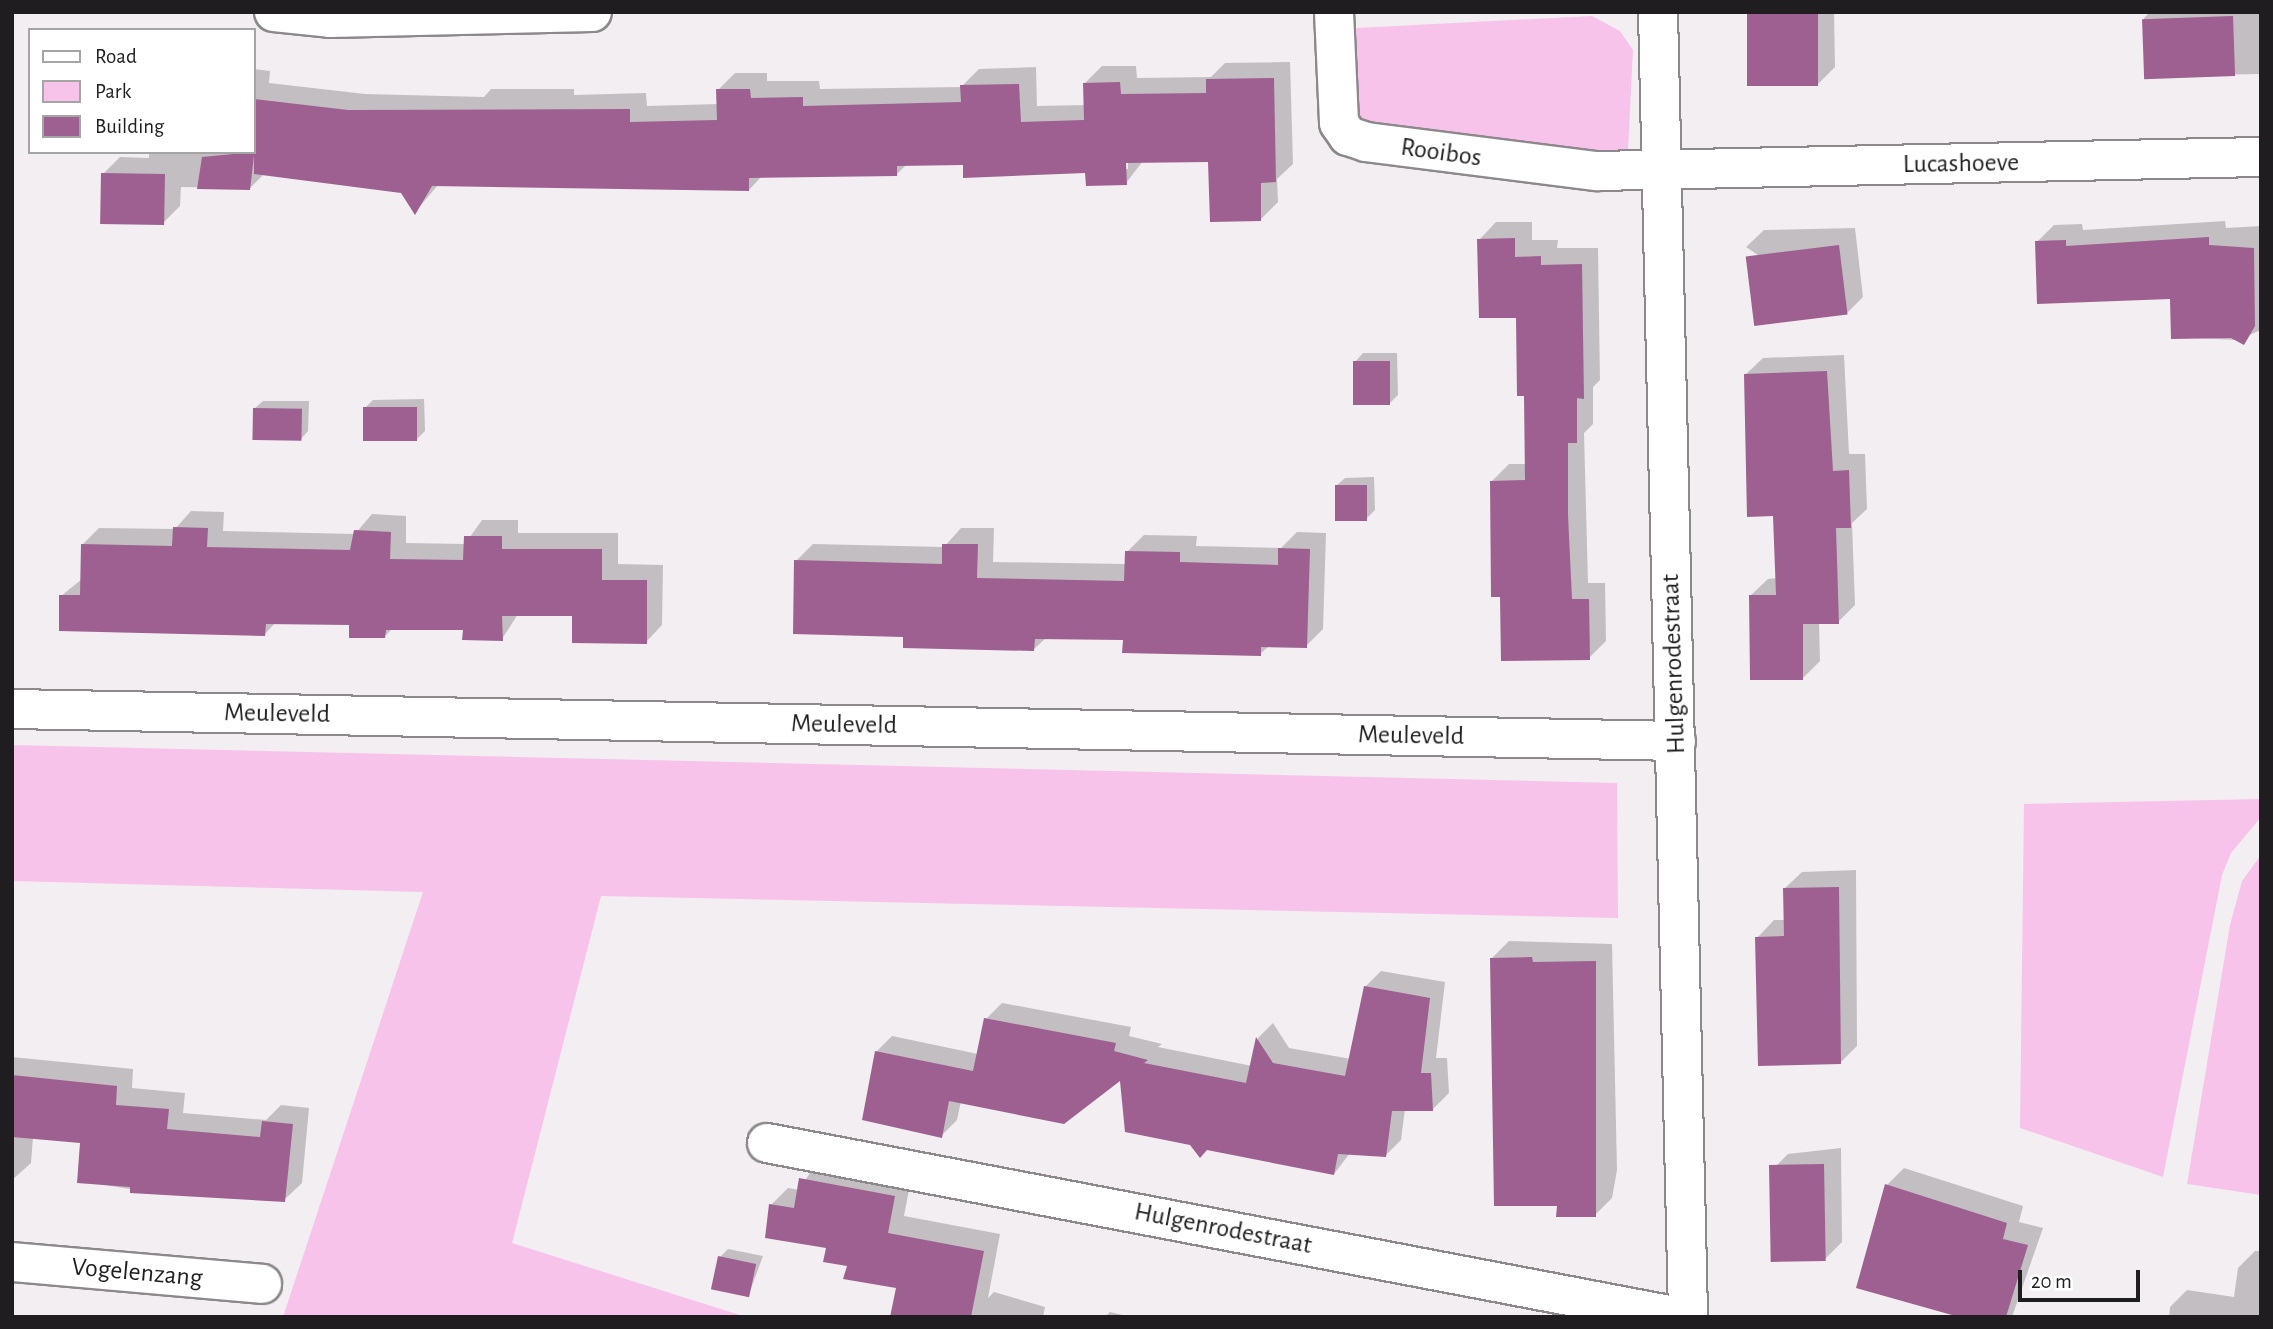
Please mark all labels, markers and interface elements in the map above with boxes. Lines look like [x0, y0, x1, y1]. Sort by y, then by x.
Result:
legend [28, 28, 256, 154]
text: Road [95, 46, 137, 67]
text: Park [95, 81, 131, 102]
text: Building [95, 116, 164, 137]
street label: Rooibos [1399, 132, 1483, 174]
street label: Lucashoeve [1903, 147, 2019, 181]
street label: Hulgenrodestraat [1655, 574, 1693, 754]
street label: Meuleveld [224, 697, 330, 731]
street label: Meuleveld [791, 708, 897, 742]
street label: Meuleveld [1358, 719, 1464, 753]
street label: Hulgenrodestraat [1132, 1197, 1314, 1261]
street label: Vogelenzang [70, 1252, 204, 1294]
scale bar [2021, 1256, 2144, 1300]
text: 20 m [2031, 1271, 2072, 1292]

